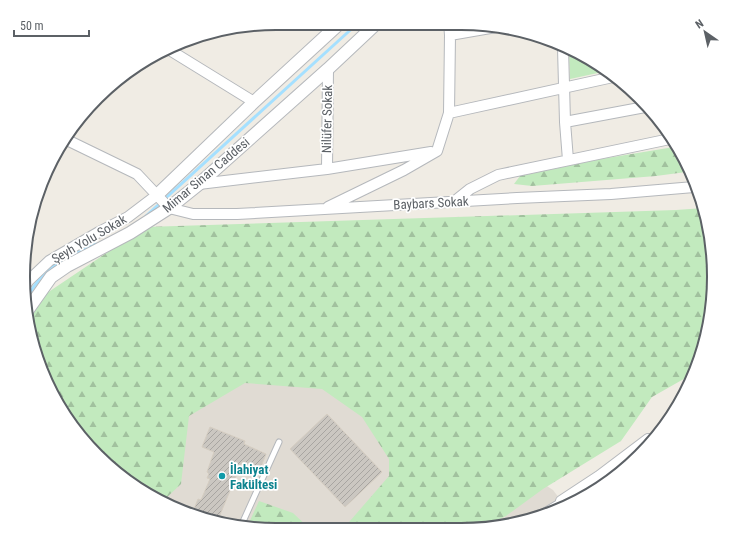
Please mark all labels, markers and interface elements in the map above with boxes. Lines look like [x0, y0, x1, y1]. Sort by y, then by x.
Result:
scale bar [14, 12, 89, 38]
north arrow [685, 12, 725, 52]
text: N [693, 17, 706, 31]
text: 50 m [20, 19, 44, 33]
street label: Nilüfer Sokak [319, 84, 335, 153]
street label: Mimar Sinan Caddesi [160, 134, 253, 216]
street label: Baybars Sokak [393, 194, 469, 212]
street label: Şeyh Yolu Sokak [49, 211, 129, 266]
place label: İlahiyat Fakültesi [230, 462, 277, 492]
marker: İlahiyat Fakültesi [217, 471, 227, 481]

